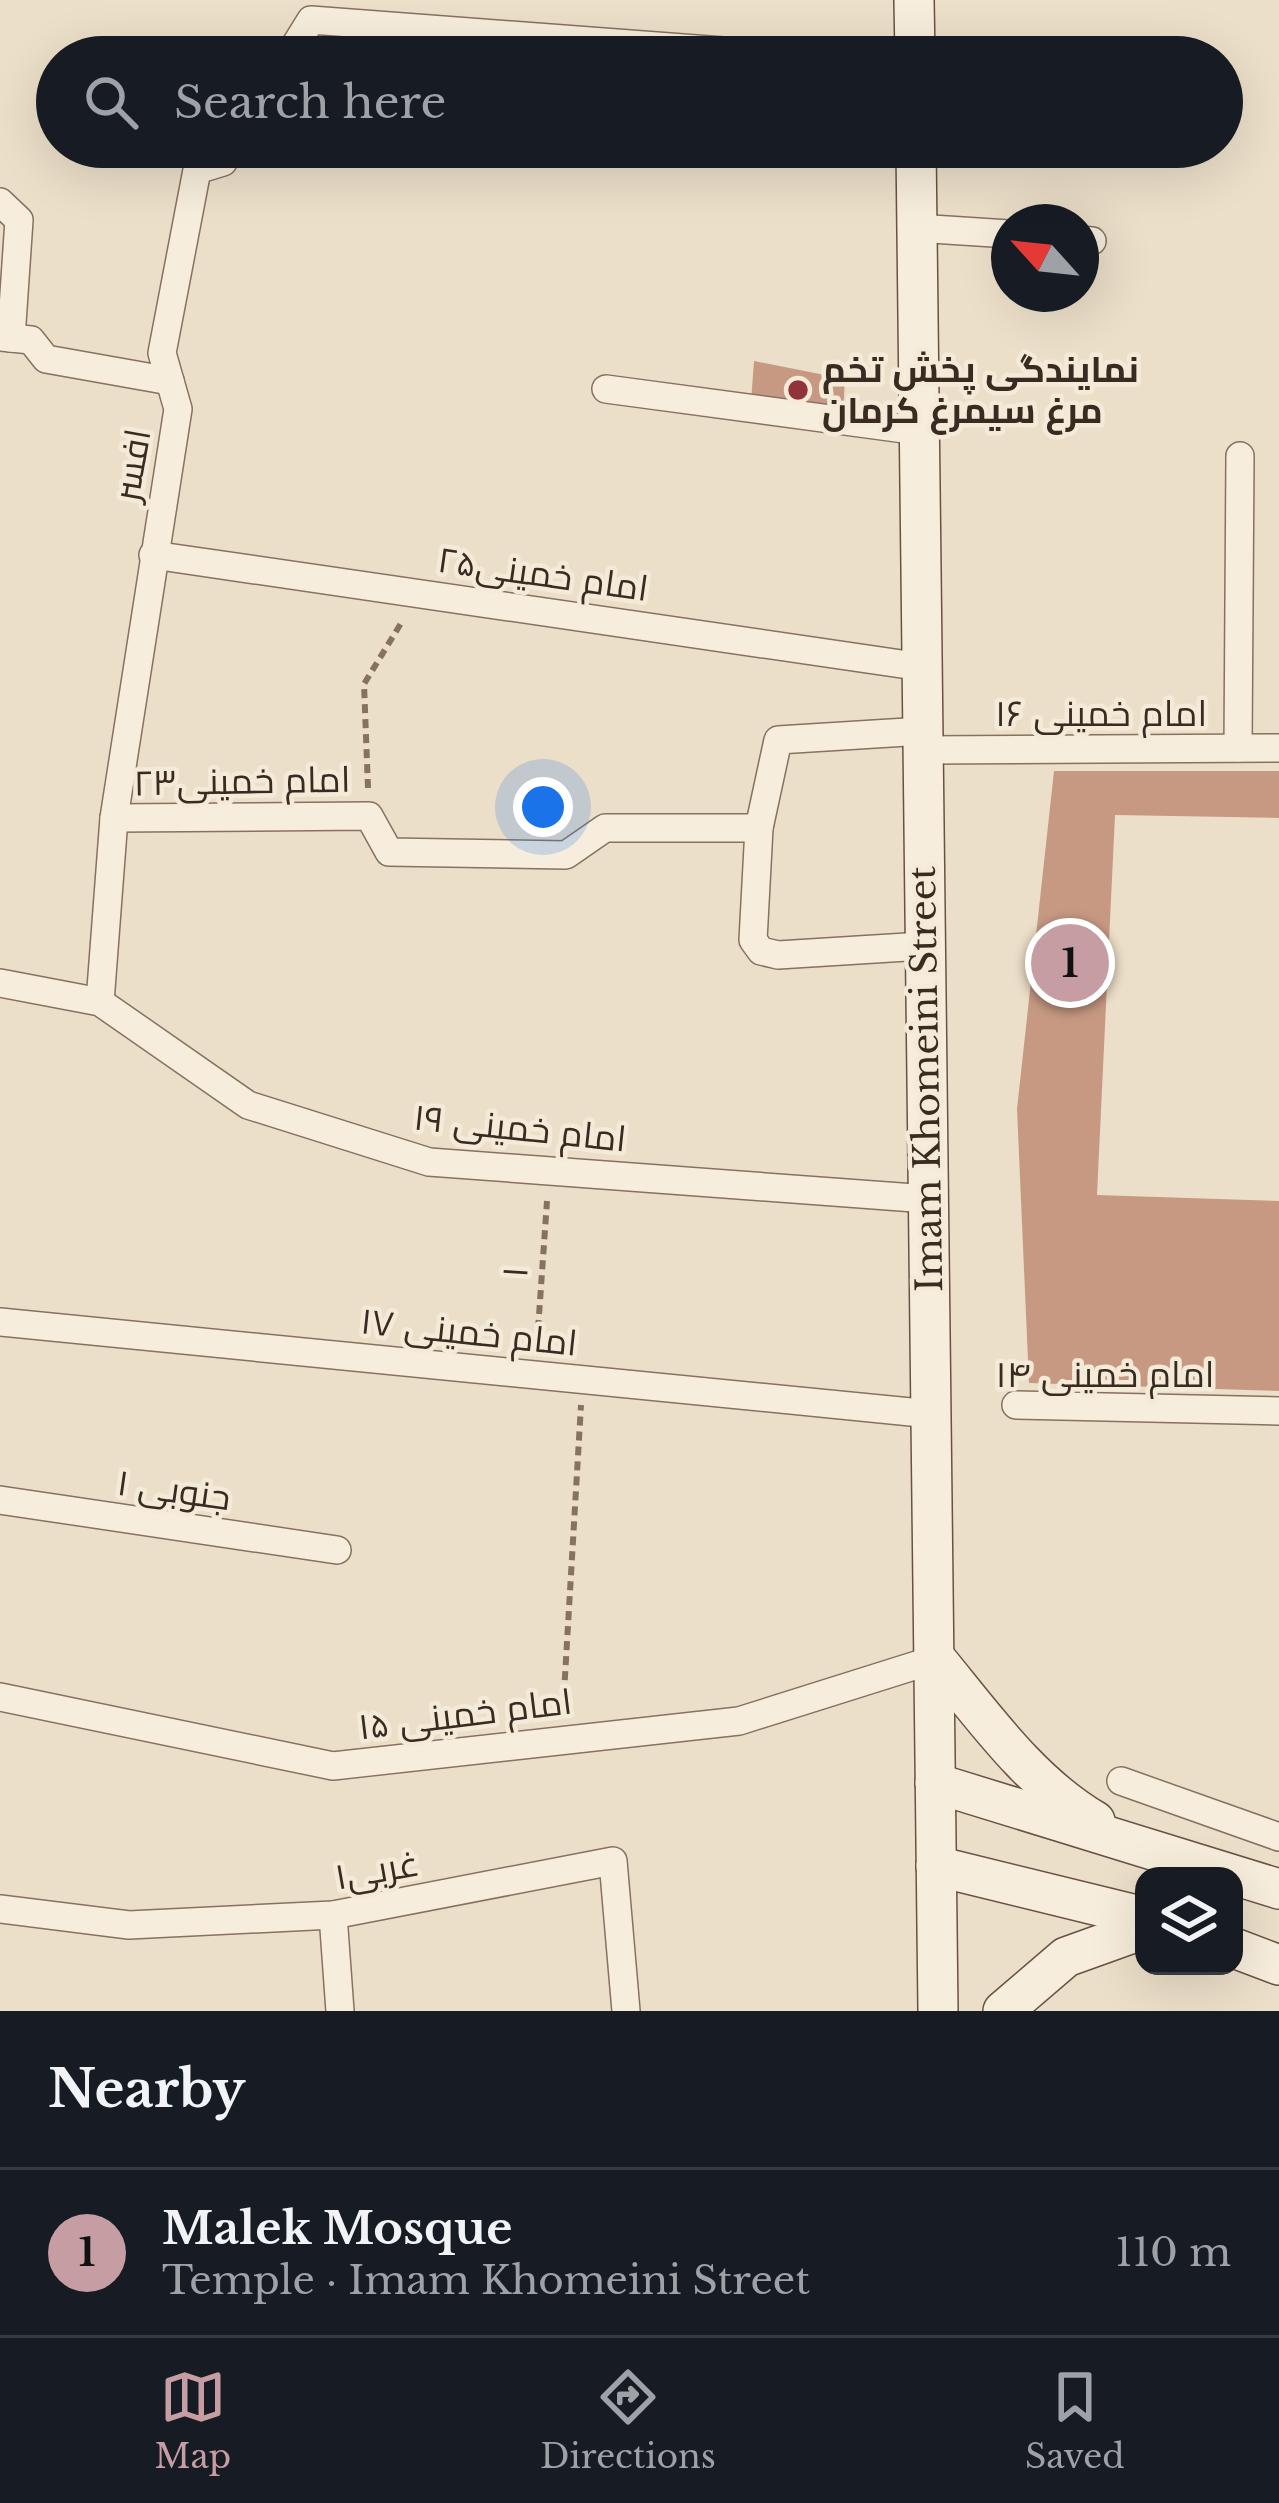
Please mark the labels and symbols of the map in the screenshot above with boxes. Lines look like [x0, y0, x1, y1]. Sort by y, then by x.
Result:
north arrow [991, 204, 1099, 312]
place label: نمایندگی پخش تخم مرغ سیمرغ کرمان [822, 347, 1139, 435]
marker: نمایندگی پخش تخم مرغ سیمرغ کرمان [785, 377, 811, 403]
street label: افسر [103, 425, 160, 507]
street label: امام خمینی۲۵ [435, 537, 651, 613]
street label: امام خمینی ۱۶ [995, 691, 1207, 738]
street label: امام خمینی۲۳ [133, 757, 351, 807]
your location [513, 777, 573, 837]
street label: Imam Khomeini Street [900, 865, 952, 1292]
pin: 1 [1031, 918, 1109, 1008]
street label: امام خمینی ۱۹ [411, 1094, 629, 1164]
street label: ۱ [492, 1265, 538, 1279]
street label: امام خمینی ۱۷ [358, 1298, 579, 1368]
street label: امام خمینی ۱۴ [996, 1352, 1214, 1399]
street label: ۱ جنوبی [114, 1460, 234, 1520]
street label: امام خمینی ۱۵ [356, 1679, 575, 1751]
street label: غربی۱ [331, 1840, 423, 1900]

